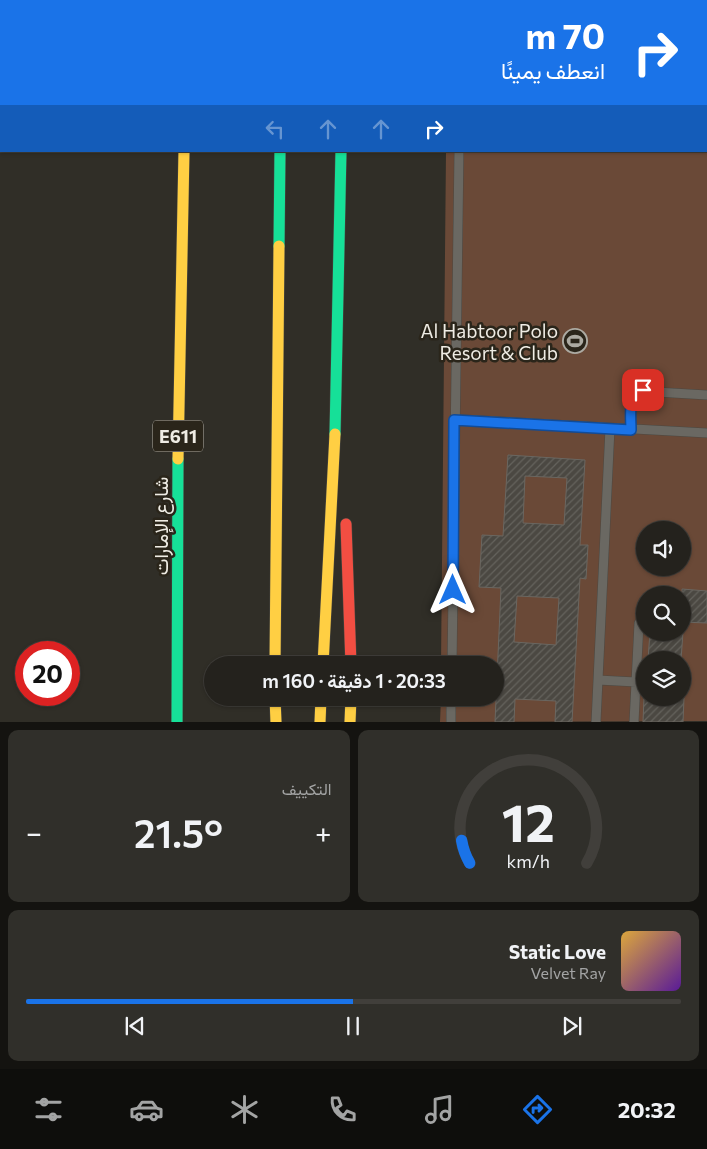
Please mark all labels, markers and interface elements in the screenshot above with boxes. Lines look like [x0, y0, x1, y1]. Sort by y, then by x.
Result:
text: 70 m [525, 13, 605, 56]
icon: right [623, 20, 688, 85]
text: انعطف يمينًا [501, 57, 605, 84]
icon: left [261, 115, 289, 143]
icon: ahead [314, 115, 342, 143]
icon: ahead [367, 115, 395, 143]
icon: right [420, 115, 448, 143]
place label: Al Habtoor Polo Resort & Club [420, 319, 558, 364]
sports icon: Al Habtoor Polo Resort & Club [562, 328, 588, 354]
pin [622, 369, 664, 411]
icon: arrive [629, 376, 657, 404]
road number: E611 [153, 421, 203, 452]
street label: شارع الإمارات [149, 477, 174, 575]
map controls [636, 521, 691, 706]
button: sound [636, 521, 691, 576]
position arrow [426, 563, 478, 615]
button: search [636, 586, 691, 641]
speed limit sign: 20 [15, 641, 80, 706]
button: layers [636, 651, 691, 706]
text: 20:33 · 1 دقيقة · 160 m [262, 669, 446, 692]
text: التكييف [282, 779, 332, 798]
text: 12 [502, 789, 555, 853]
text: 21.5° [134, 809, 223, 856]
text: − [26, 815, 42, 849]
text: + [315, 815, 331, 849]
text: km/h [507, 850, 550, 872]
text: Static Love [509, 940, 606, 963]
text: Velvet Ray [531, 963, 606, 982]
icon: previous [121, 1012, 149, 1040]
icon: pause [339, 1012, 367, 1040]
icon: next [558, 1012, 586, 1040]
icon: filters [31, 1092, 66, 1127]
icon: car [129, 1092, 164, 1127]
icon: climate [227, 1092, 262, 1127]
icon: phone [325, 1092, 360, 1127]
icon: music [422, 1092, 457, 1127]
icon: directions [520, 1092, 555, 1127]
text: 20:32 [618, 1096, 676, 1123]

